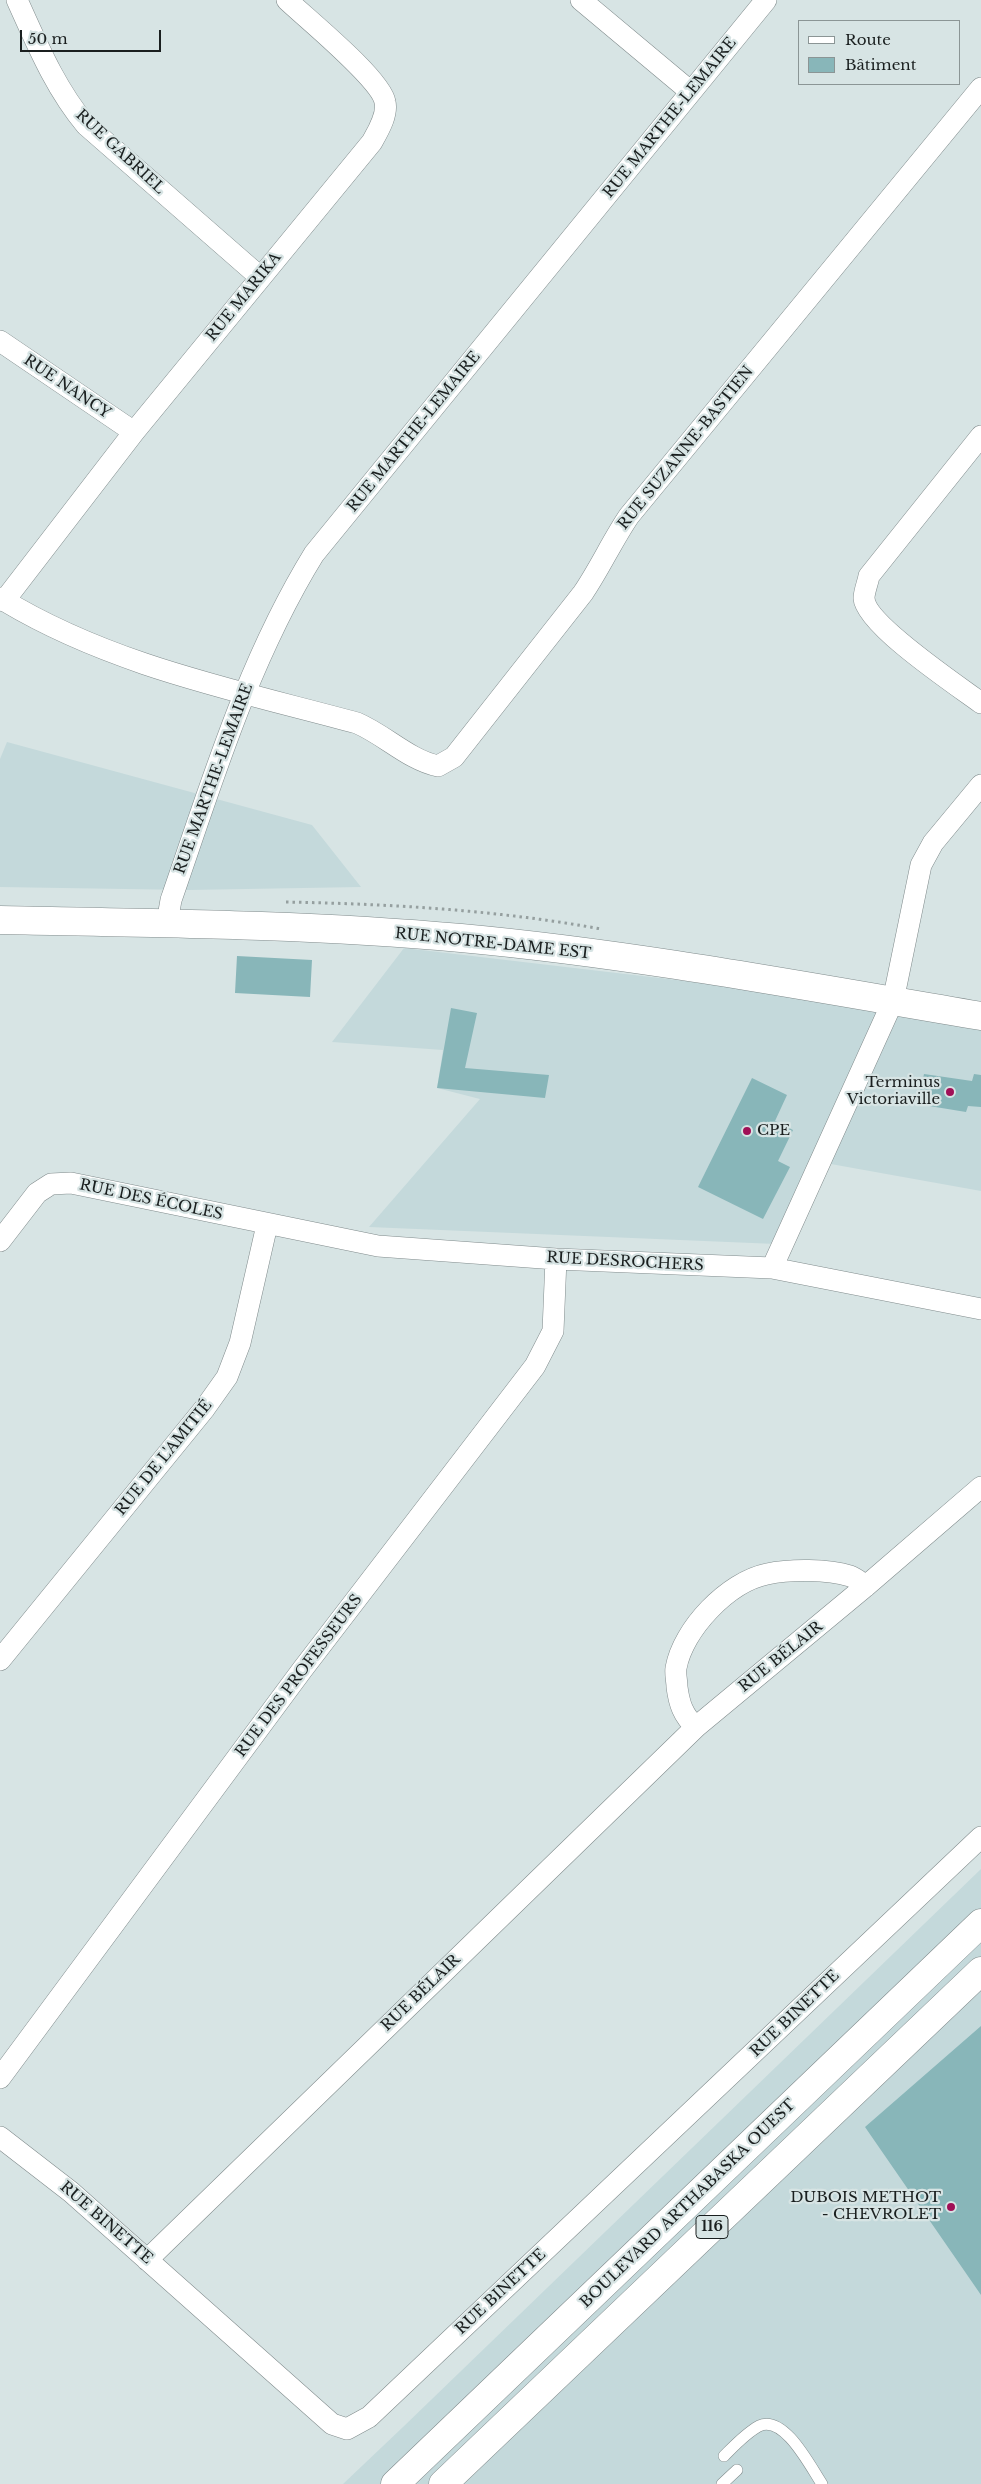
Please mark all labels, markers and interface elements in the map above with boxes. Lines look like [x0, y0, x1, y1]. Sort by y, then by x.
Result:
scale bar [22, 20, 164, 52]
legend [798, 20, 961, 85]
text: 50 m [28, 29, 68, 48]
text: Route [845, 30, 891, 49]
street label: RUE MARTHE-LEMAIRE [600, 34, 740, 202]
text: Bâtiment [845, 55, 916, 74]
street label: RUE GABRIEL [72, 106, 168, 198]
street label: RUE MARIKA [203, 249, 285, 345]
street label: RUE MARTHE-LEMAIRE [344, 348, 484, 516]
street label: RUE NANCY [20, 351, 114, 423]
street label: RUE SUZANNE-BASTIEN [614, 363, 758, 533]
street label: RUE MARTHE-LEMAIRE [171, 681, 257, 877]
street label: RUE NOTRE-DAME EST [394, 925, 592, 963]
place label: Terminus Victoriaville [847, 1074, 940, 1109]
marker: Terminus Victoriaville [944, 1086, 956, 1098]
place label: CPE [757, 1122, 790, 1140]
marker: CPE [741, 1125, 753, 1137]
street label: RUE DES ÉCOLES [78, 1176, 224, 1224]
street label: RUE DESROCHERS [546, 1249, 704, 1275]
street label: RUE DE L'AMITIÉ [112, 1397, 216, 1519]
street label: RUE DES PROFESSEURS [232, 1591, 366, 1761]
street label: RUE BÉLAIR [736, 1618, 826, 1696]
street label: RUE BÉLAIR [378, 1951, 464, 2035]
street label: RUE BINETTE [747, 1967, 843, 2061]
street label: BOULEVARD ARTHABASKA OUEST [577, 2096, 799, 2312]
street label: RUE BINETTE [56, 2178, 156, 2268]
place label: DUBOIS METHOT - CHEVROLET [790, 2189, 941, 2224]
marker: DUBOIS METHOT - CHEVROLET [945, 2201, 957, 2213]
road number: 116 [696, 2216, 728, 2238]
street label: RUE BINETTE [452, 2246, 550, 2338]

